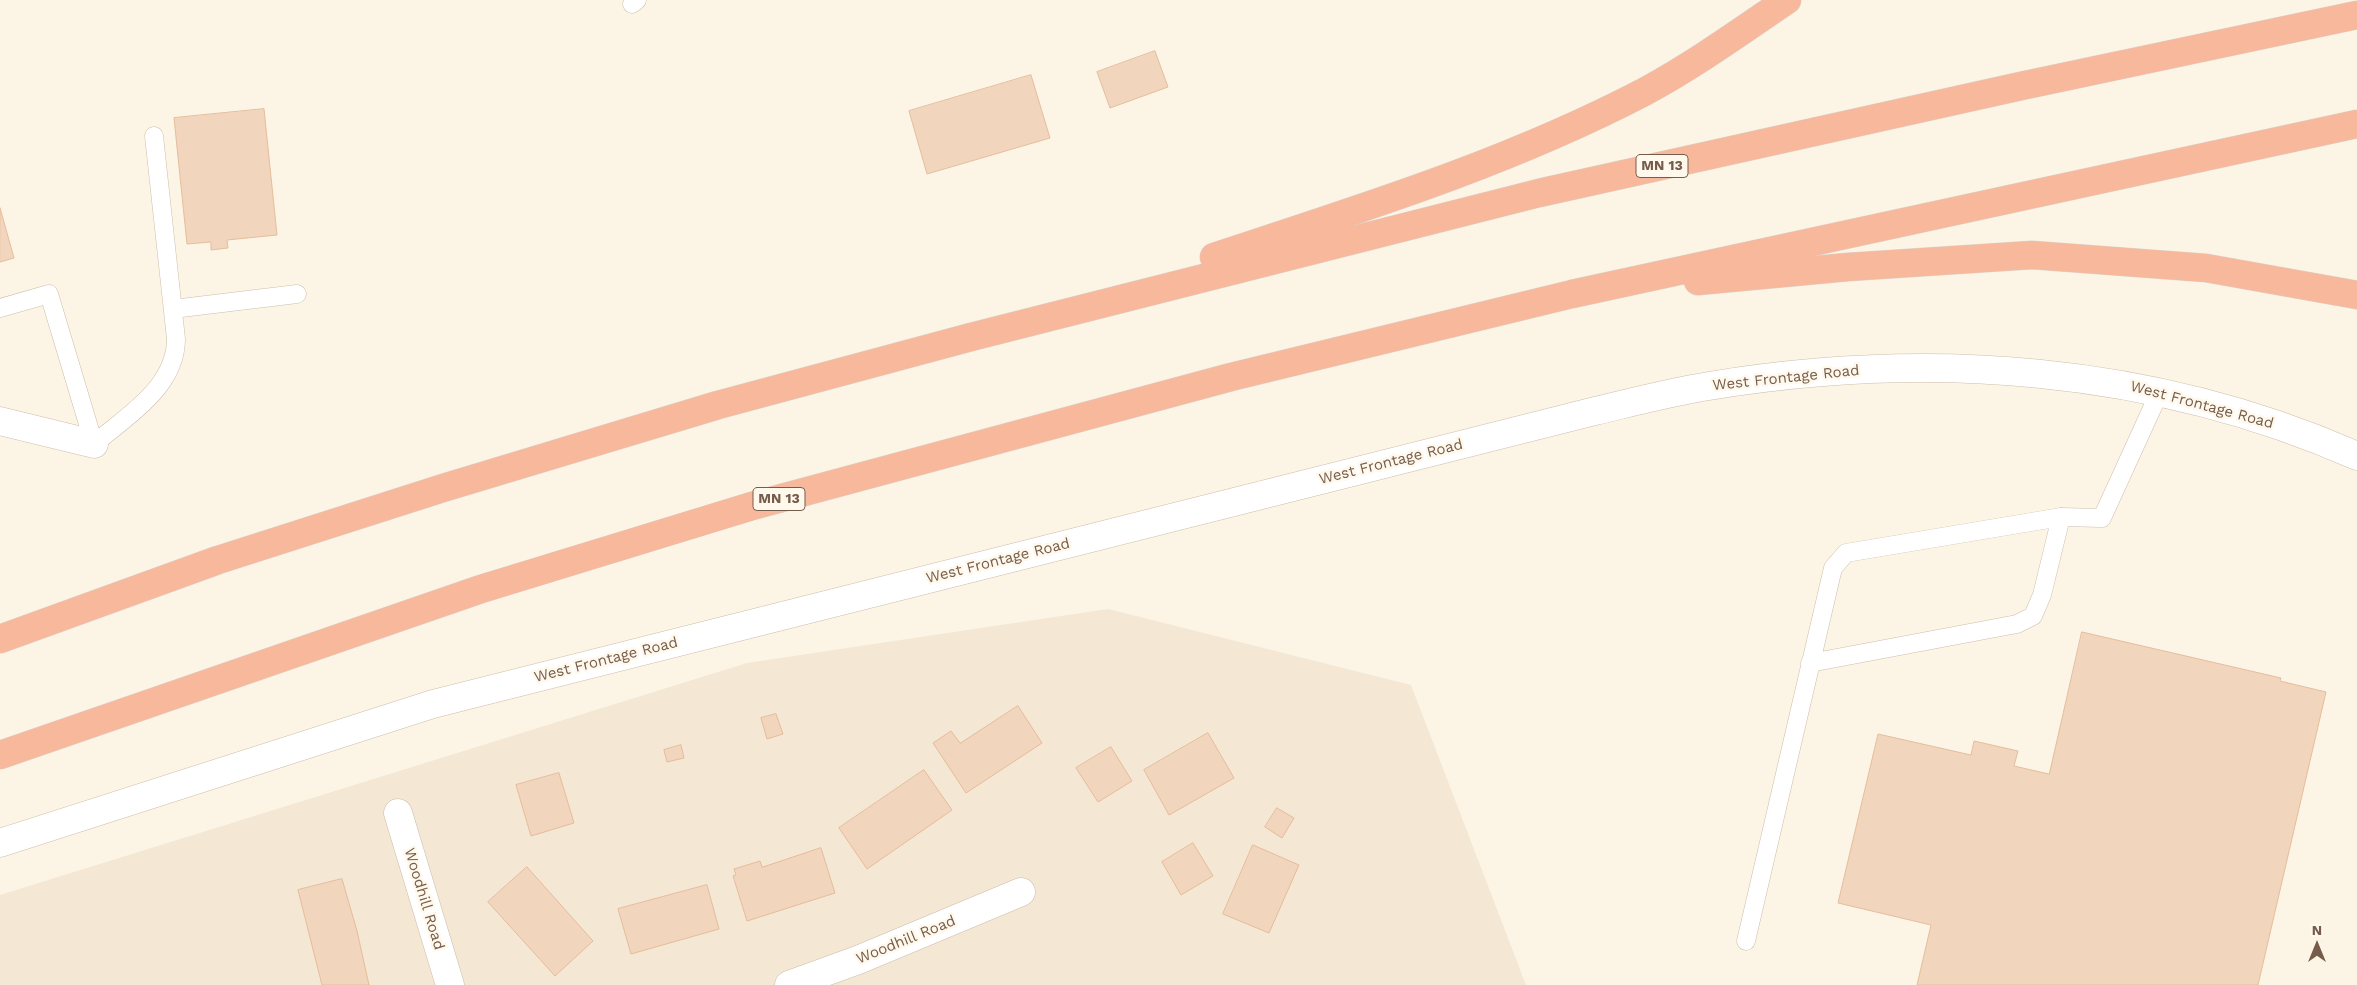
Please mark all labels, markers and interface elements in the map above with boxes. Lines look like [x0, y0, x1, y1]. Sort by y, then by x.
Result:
road number: MN 13 [1636, 154, 1688, 178]
street label: West Frontage Road [1712, 361, 1860, 395]
street label: West Frontage Road [2128, 377, 2276, 433]
street label: West Frontage Road [1317, 435, 1465, 489]
road number: MN 13 [753, 488, 805, 510]
street label: West Frontage Road [924, 534, 1072, 588]
street label: West Frontage Road [532, 633, 680, 687]
street label: Woodhill Road [400, 846, 448, 952]
street label: Woodhill Road [854, 912, 958, 968]
north arrow [2292, 920, 2342, 970]
text: N [2312, 922, 2322, 938]

